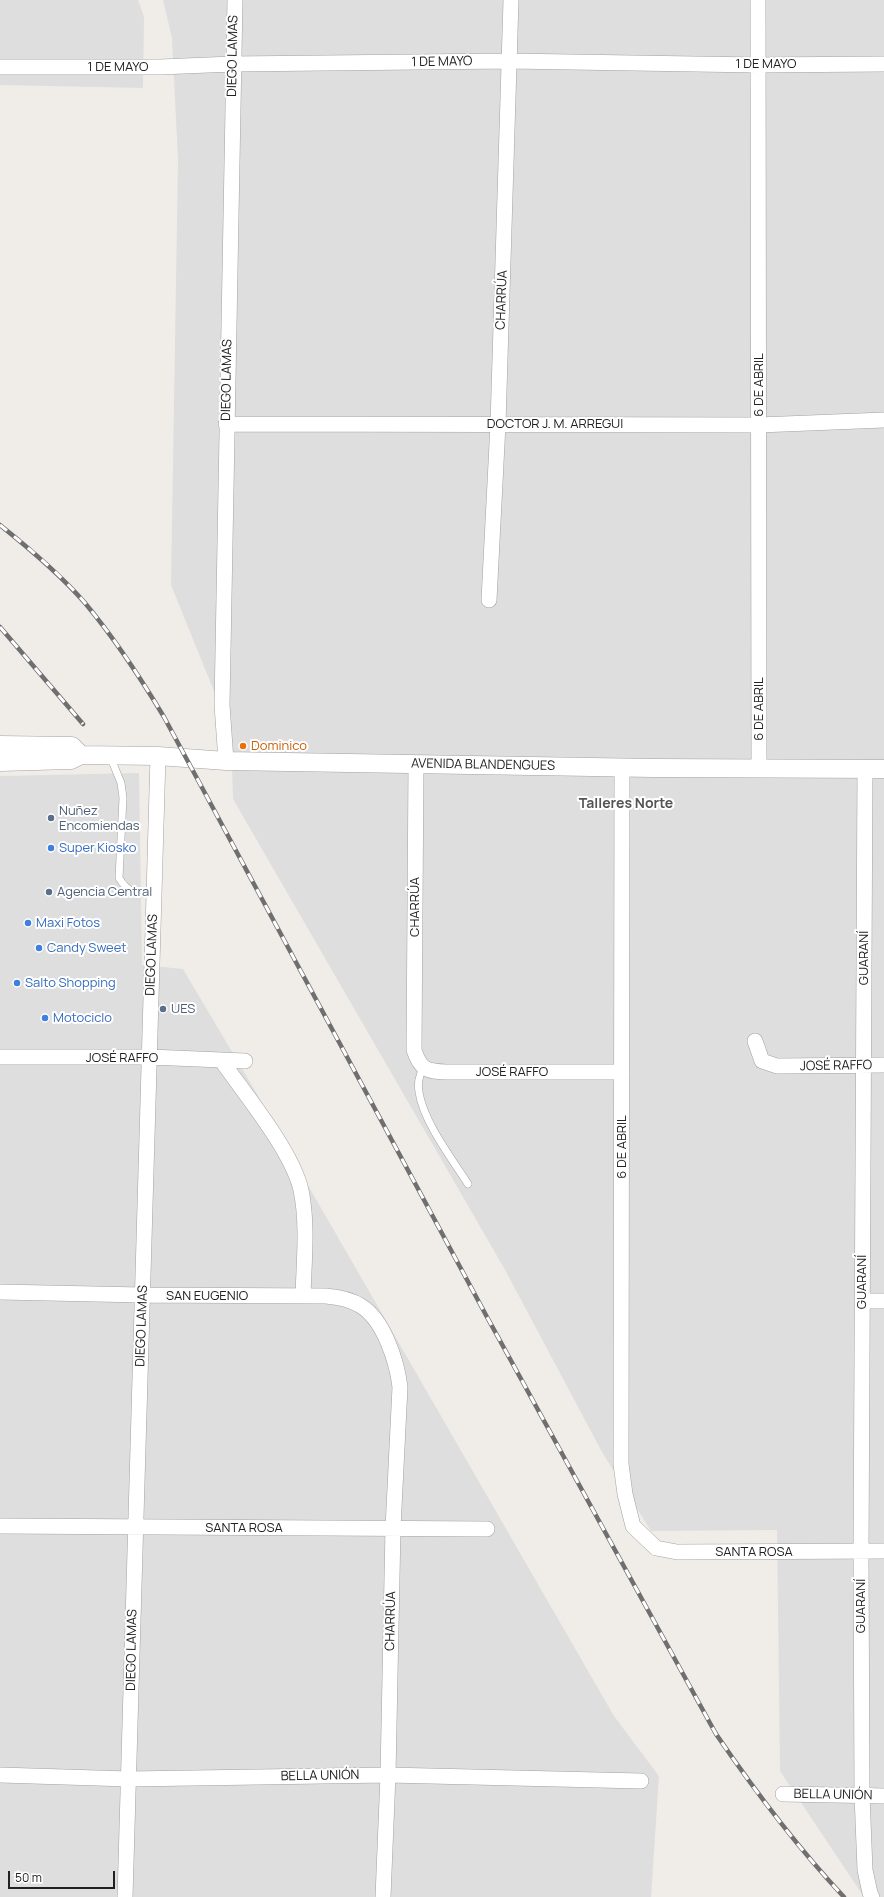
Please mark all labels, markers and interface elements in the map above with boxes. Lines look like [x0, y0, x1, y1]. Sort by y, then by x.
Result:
street label: DIEGO LAMAS [224, 15, 242, 97]
street label: 1 DE MAYO [411, 54, 473, 70]
street label: 1 DE MAYO [736, 56, 796, 72]
street label: 1 DE MAYO [88, 59, 148, 75]
street label: CHARRÚA [493, 270, 511, 330]
street label: DIEGO LAMAS [218, 339, 236, 421]
street label: 6 DE ABRIL [751, 353, 767, 417]
street label: DOCTOR J. M. ARREGUI [487, 416, 623, 432]
street label: 6 DE ABRIL [751, 677, 767, 741]
place label: Dominico [251, 738, 307, 754]
marker: Dominico [238, 741, 248, 751]
street label: AVENIDA BLANDENGUES [411, 756, 555, 774]
district label: Talleres Norte [579, 796, 673, 812]
place label: Nuñez Encomiendas [59, 803, 140, 834]
marker: Nuñez Encomiendas [46, 813, 56, 823]
place label: Super Kiosko [59, 840, 137, 856]
marker: Super Kiosko [46, 843, 56, 853]
street label: CHARRÚA [407, 877, 423, 937]
place label: Agencia Central [57, 884, 152, 900]
marker: Agencia Central [44, 887, 54, 897]
street label: DIEGO LAMAS [143, 914, 161, 996]
place label: Maxi Fotos [36, 915, 100, 931]
marker: Maxi Fotos [23, 918, 33, 928]
street label: GUARANÍ [856, 931, 872, 985]
place label: Candy Sweet [47, 940, 126, 956]
marker: Candy Sweet [34, 943, 44, 953]
place label: Salto Shopping [25, 975, 116, 991]
marker: Salto Shopping [12, 978, 22, 988]
place label: UES [171, 1001, 195, 1017]
marker: UES [158, 1004, 168, 1014]
place label: Motociclo [53, 1010, 112, 1026]
marker: Motociclo [40, 1013, 50, 1023]
street label: JOSÉ RAFFO [86, 1050, 158, 1066]
street label: JOSÉ RAFFO [800, 1058, 872, 1074]
street label: JOSÉ RAFFO [476, 1064, 548, 1080]
street label: 6 DE ABRIL [614, 1115, 630, 1179]
street label: GUARANÍ [854, 1255, 870, 1309]
street label: DIEGO LAMAS [133, 1285, 151, 1367]
street label: SAN EUGENIO [166, 1288, 248, 1304]
street label: SANTA ROSA [205, 1520, 283, 1536]
street label: SANTA ROSA [715, 1544, 793, 1560]
street label: GUARANÍ [853, 1579, 869, 1633]
street label: CHARRÚA [383, 1591, 399, 1651]
street label: DIEGO LAMAS [123, 1609, 141, 1691]
street label: BELLA UNIÓN [280, 1768, 360, 1784]
street label: BELLA UNIÓN [793, 1787, 873, 1803]
scale bar [10, 1863, 117, 1889]
text: 50 m [15, 1869, 42, 1886]

